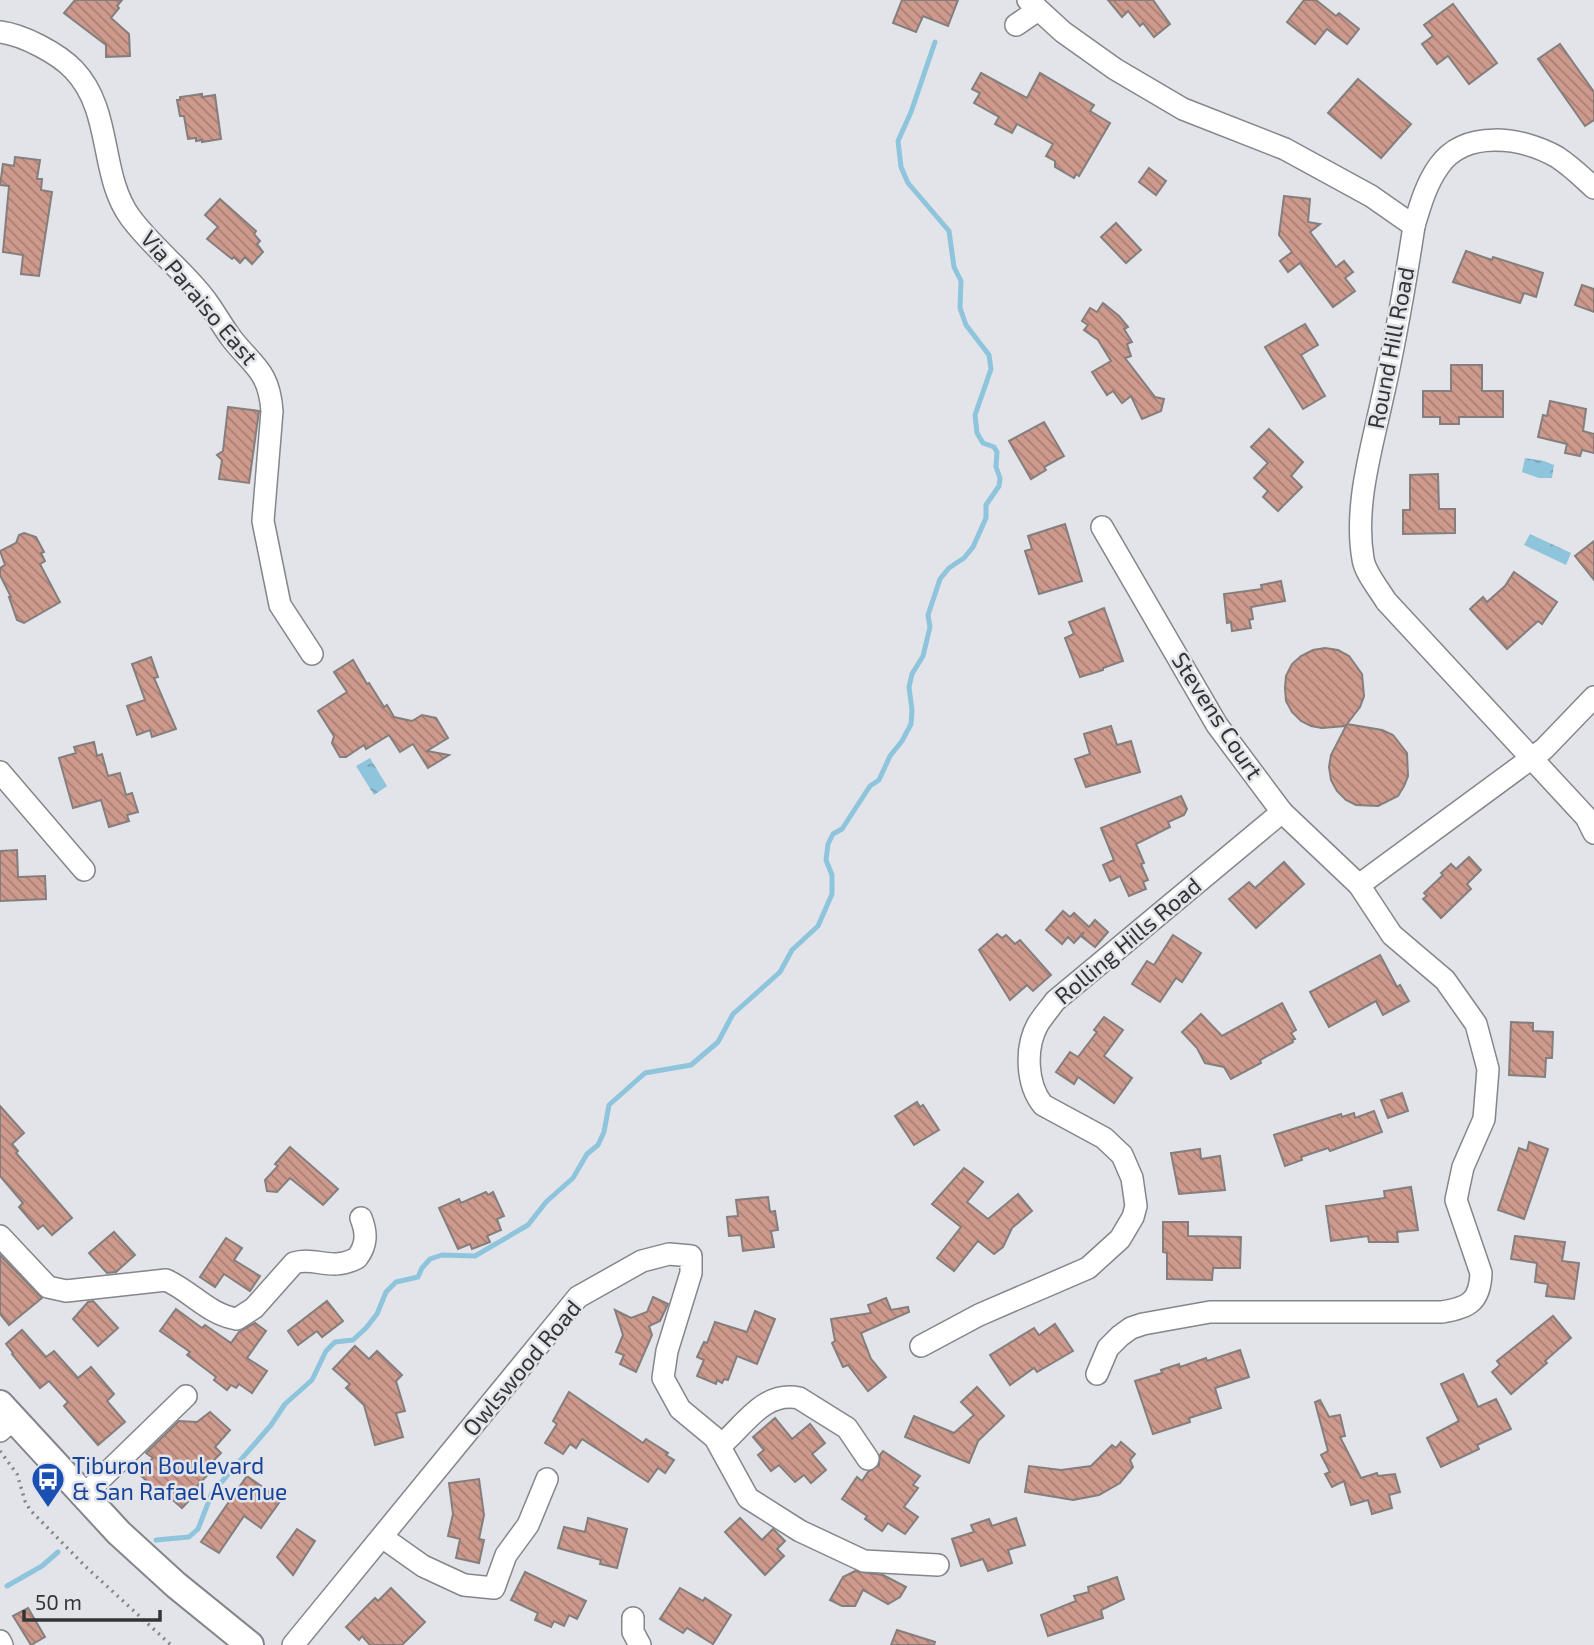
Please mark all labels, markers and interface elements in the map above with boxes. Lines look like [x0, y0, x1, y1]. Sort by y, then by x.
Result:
street label: Via Paraiso East [135, 224, 264, 370]
street label: Round Hill Road [1361, 265, 1419, 431]
street label: Stevens Court [1166, 647, 1269, 784]
street label: Rolling Hills Road [1049, 871, 1206, 1010]
street label: Owlswood Road [456, 1294, 586, 1441]
place label: Tiburon Boulevard & San Rafael Avenue [72, 1451, 287, 1505]
bus stop icon: Tiburon Boulevard & San Rafael Avenue [29, 1460, 67, 1509]
scale bar [24, 1578, 161, 1622]
text: 50 m [35, 1589, 82, 1614]

